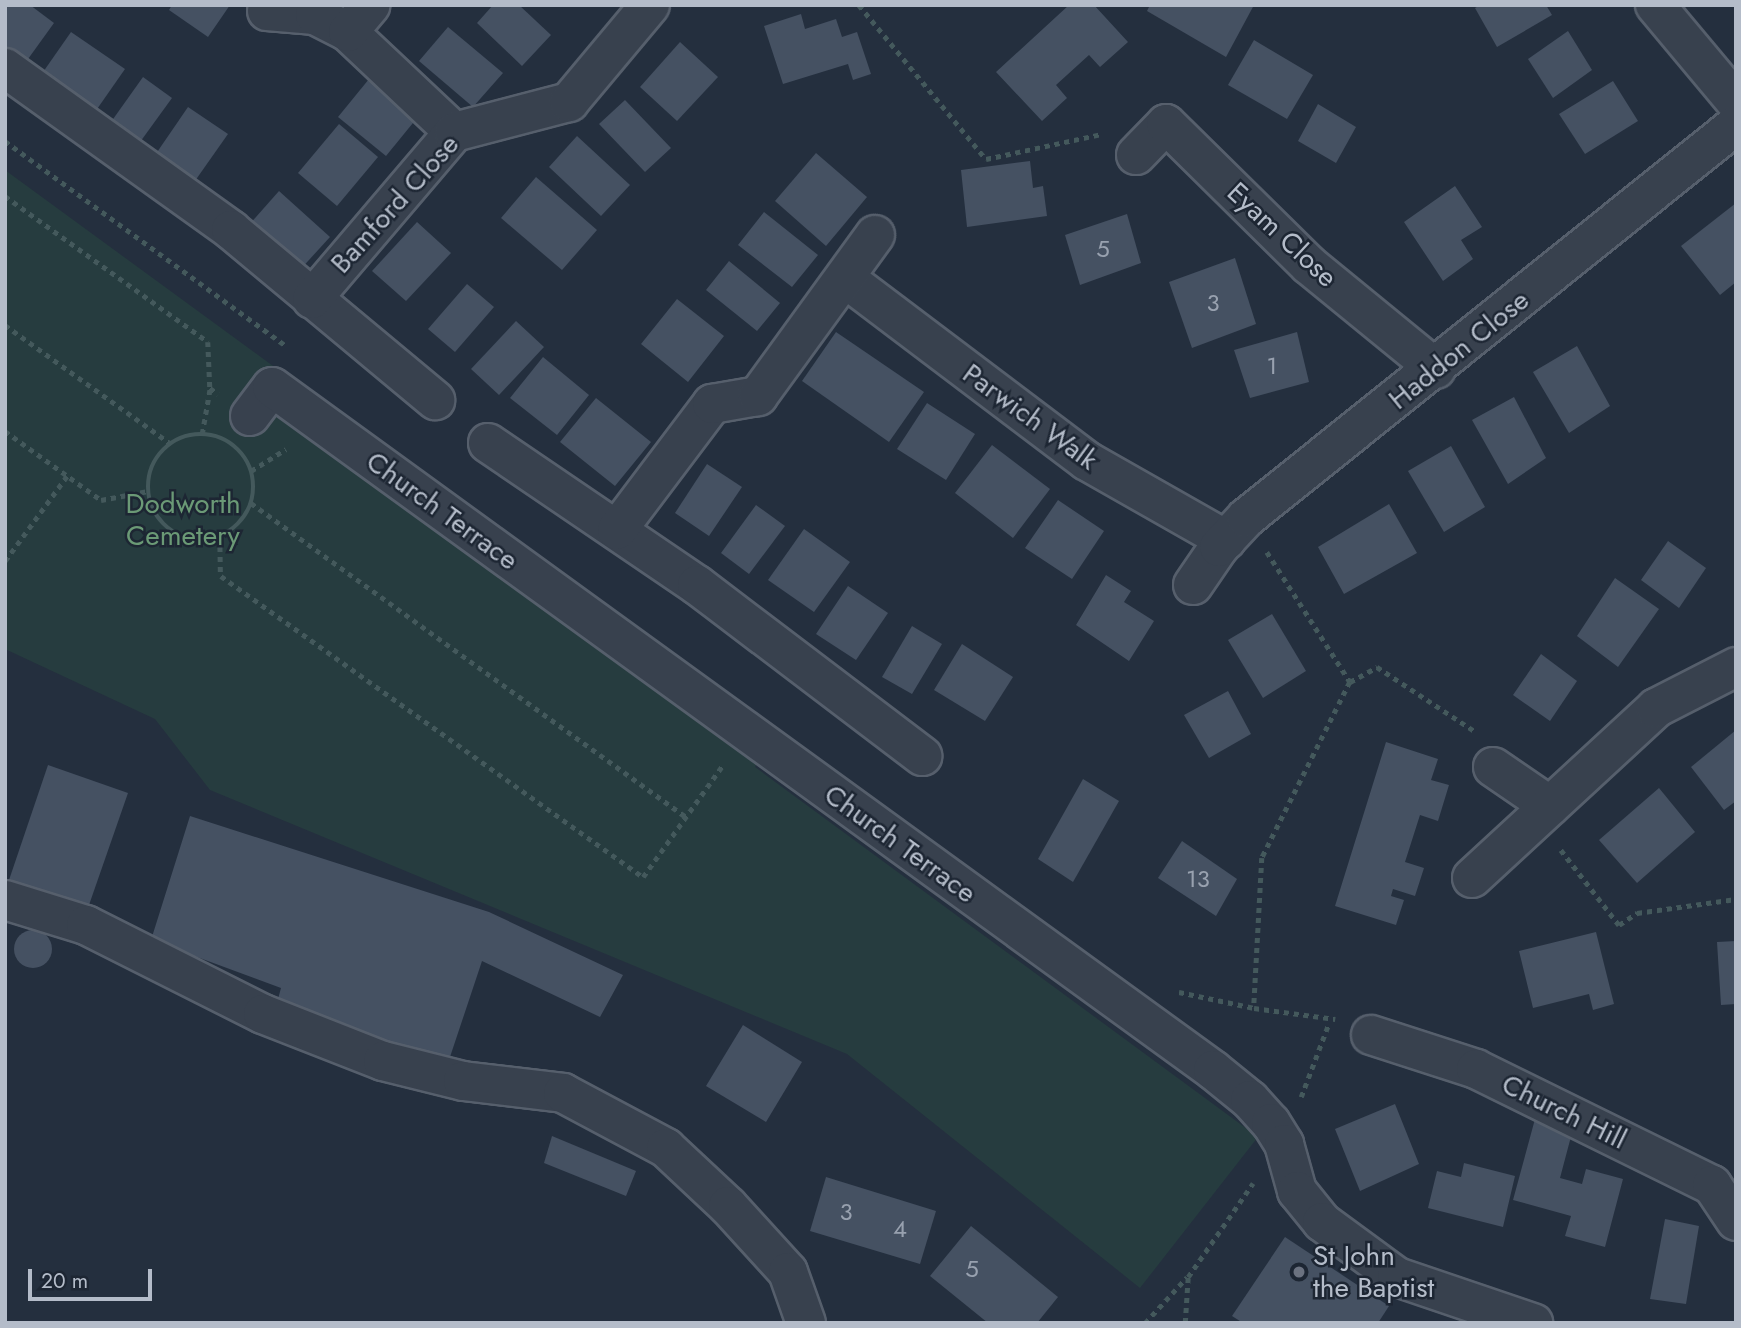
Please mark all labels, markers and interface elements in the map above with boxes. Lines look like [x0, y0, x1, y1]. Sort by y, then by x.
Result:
street label: Bamford Close [324, 128, 466, 280]
street label: Eyam Close [1220, 176, 1344, 294]
house number: 5 [1096, 235, 1110, 263]
street label: Haddon Close [1382, 283, 1536, 417]
house number: 3 [1206, 289, 1220, 317]
house number: 1 [1267, 352, 1277, 380]
street label: Parwich Walk [956, 357, 1104, 477]
street label: Church Terrace [360, 445, 524, 577]
park label: Dodworth Cemetery [125, 487, 241, 553]
street label: Church Terrace [818, 778, 982, 910]
house number: 13 [1186, 865, 1210, 893]
street label: Church Hill [1496, 1067, 1632, 1157]
house number: 3 [839, 1198, 853, 1226]
house number: 4 [893, 1215, 907, 1243]
place label: St John the Baptist [1313, 1239, 1434, 1305]
scale bar [32, 1254, 156, 1298]
house number: 5 [965, 1255, 979, 1283]
marker: St John the Baptist [1291, 1264, 1307, 1280]
text: 20 m [41, 1266, 88, 1296]

